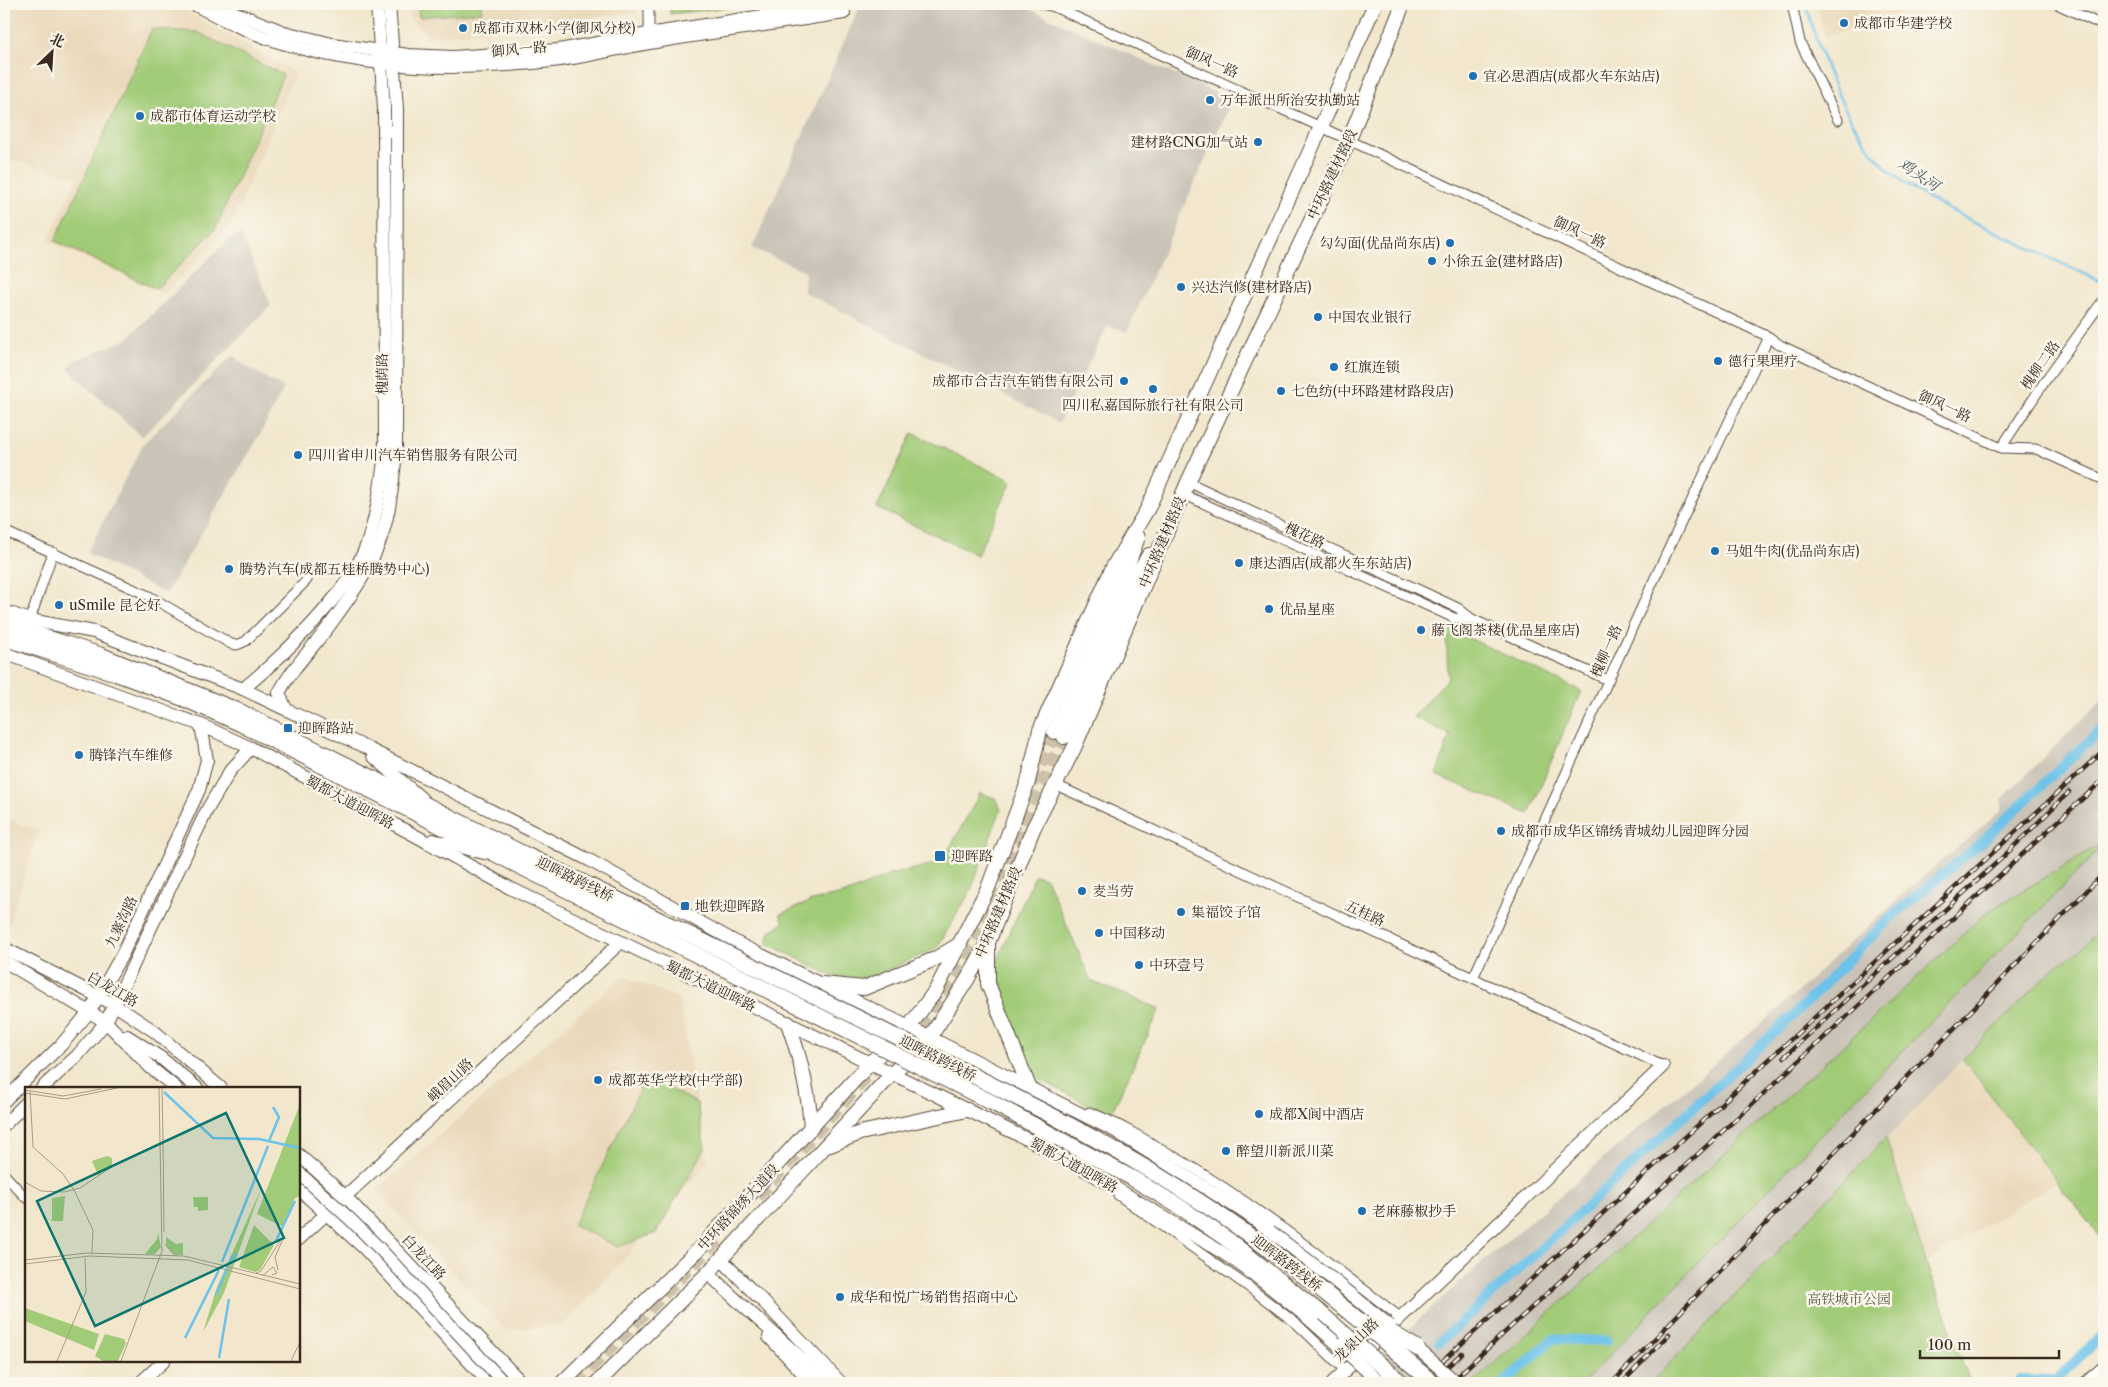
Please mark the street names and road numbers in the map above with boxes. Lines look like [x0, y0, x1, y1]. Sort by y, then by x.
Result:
street label: 御风一路 [490, 38, 548, 60]
street label: 御风一路 [1183, 42, 1241, 82]
street label: 中环路建材路段 [1303, 126, 1361, 222]
street label: 御风一路 [1551, 212, 1609, 252]
street label: 槐柳二路 [2017, 337, 2063, 393]
street label: 槐荫路 [373, 353, 391, 395]
street label: 御风一路 [1916, 386, 1974, 426]
street label: 中环路建材路段 [1135, 493, 1189, 591]
street label: 槐花路 [1282, 518, 1328, 552]
street label: 槐柳一路 [1586, 622, 1626, 680]
street label: 蜀都大道迎晖路 [303, 771, 397, 833]
street label: 迎晖路跨线桥 [533, 852, 617, 906]
street label: 中环路建材路段 [971, 863, 1025, 961]
street label: 九寨沟路 [101, 893, 141, 951]
street label: 五桂路 [1342, 896, 1388, 930]
street label: 蜀都大道迎晖路 [663, 956, 759, 1016]
street label: 白龙江路 [84, 967, 142, 1011]
street label: 迎晖路跨线桥 [896, 1031, 980, 1085]
street label: 峨眉山路 [423, 1054, 477, 1106]
street label: 蜀都大道迎晖路 [1027, 1133, 1121, 1197]
street label: 中环路锦绣大道段 [693, 1160, 783, 1254]
street label: 白龙江路 [398, 1230, 450, 1284]
street label: 迎晖路跨线桥 [1248, 1231, 1326, 1295]
street label: 龙泉山路 [1330, 1314, 1382, 1366]

